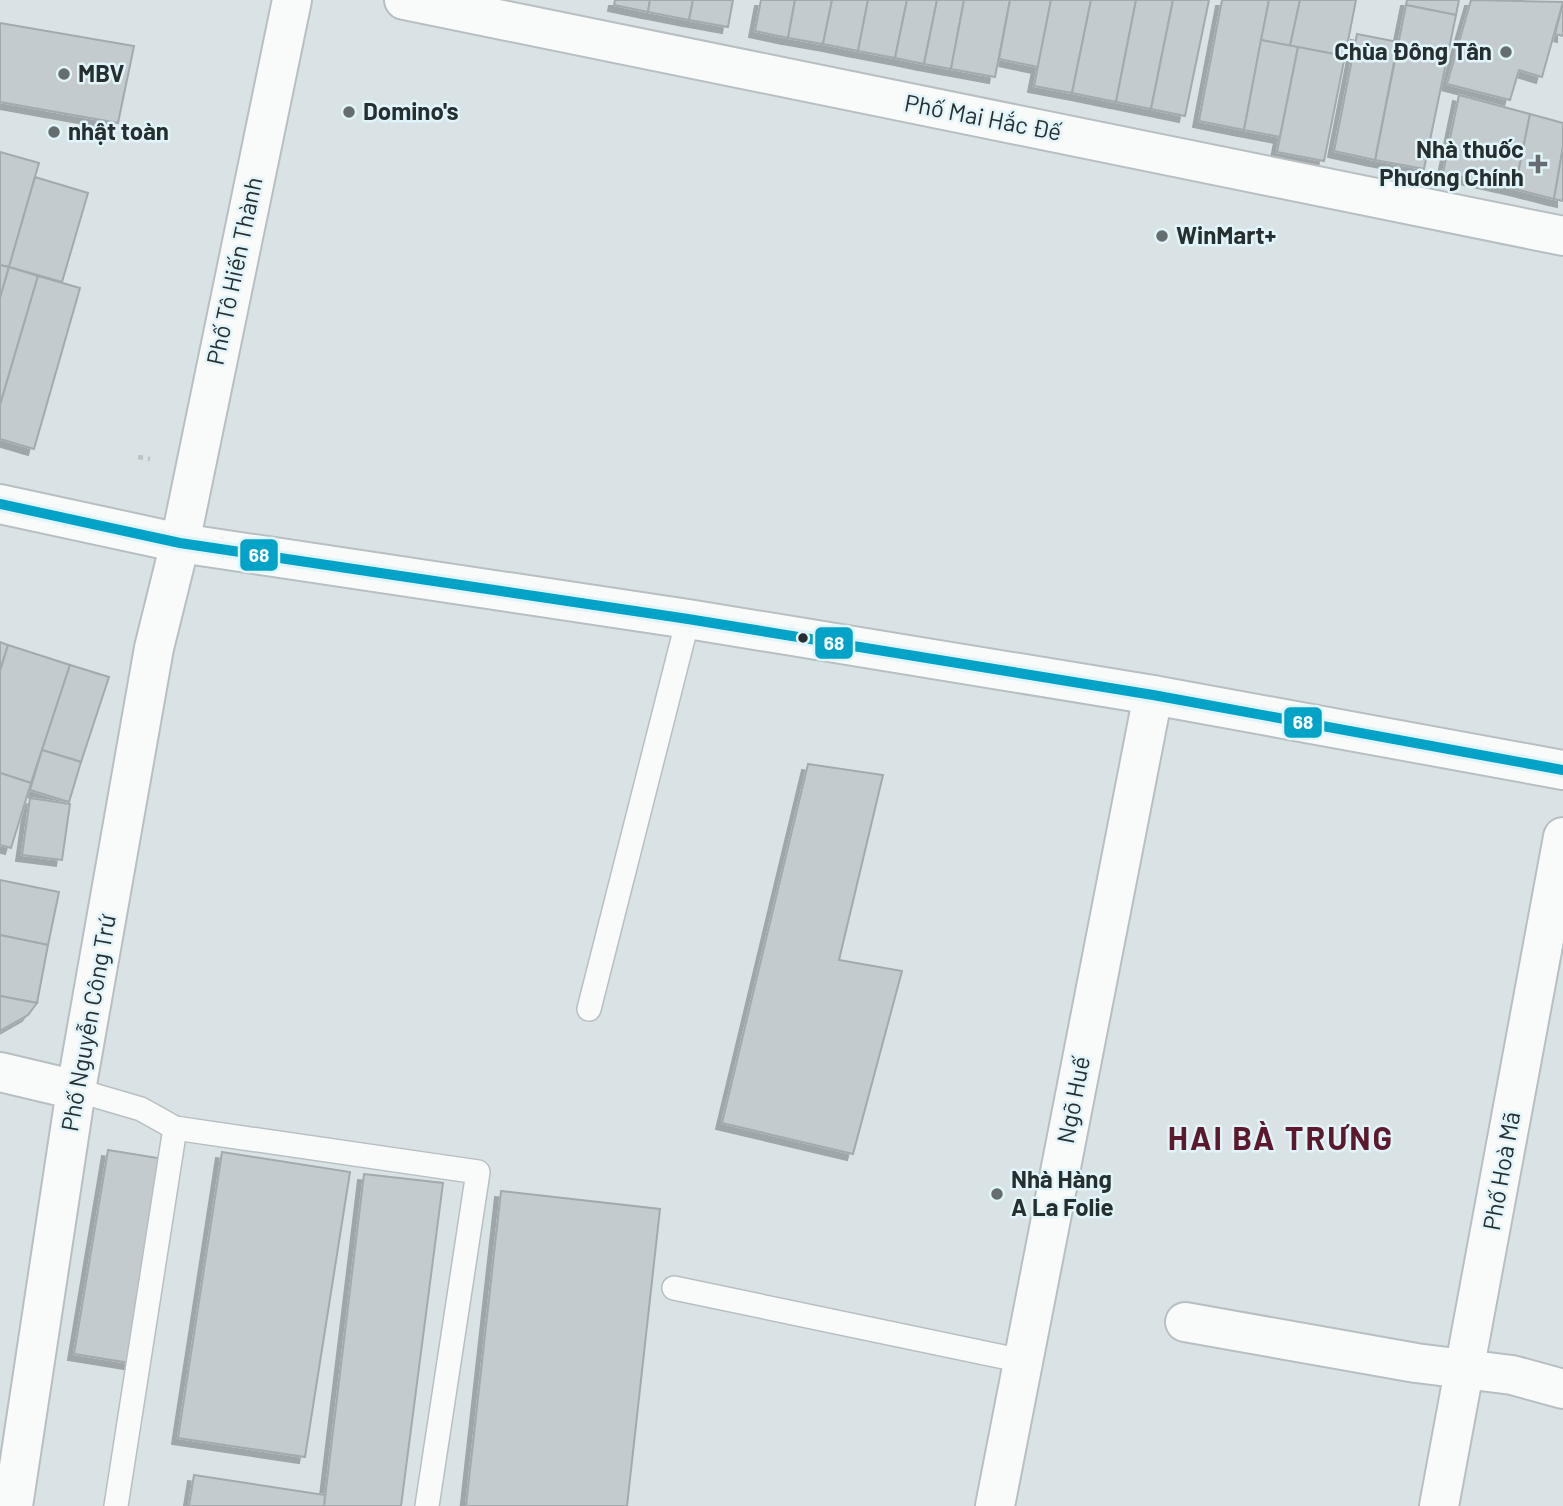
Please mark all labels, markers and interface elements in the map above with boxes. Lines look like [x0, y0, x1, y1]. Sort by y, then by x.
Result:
place label: Chùa Đông Tân [1334, 36, 1492, 65]
marker: Chùa Đông Tân [1498, 44, 1514, 60]
place label: MBV [78, 58, 124, 87]
marker: MBV [56, 66, 72, 82]
street label: Phố Mai Hắc Đế [902, 87, 1064, 146]
place label: Domino's [363, 96, 459, 125]
marker: Domino's [341, 104, 357, 120]
place label: nhật toàn [68, 116, 169, 145]
marker: nhật toàn [46, 124, 62, 140]
place label: Nhà thuốc Phương Chính [1379, 134, 1524, 191]
marker: Nhà thuốc Phương Chính [1530, 156, 1546, 172]
street label: Phố Tô Hiến Thành [199, 174, 268, 367]
place label: WinMart+ [1176, 220, 1276, 249]
marker: WinMart+ [1154, 228, 1170, 244]
line badge: 68 [239, 538, 279, 572]
text: 68 [249, 543, 269, 566]
line badge: 68 [814, 626, 854, 660]
unlabelled marker [796, 631, 810, 645]
text: 68 [824, 631, 844, 654]
line badge: 68 [1283, 706, 1323, 739]
text: 68 [1293, 710, 1313, 733]
street label: Phố Nguyễn Công Trứ [54, 911, 121, 1133]
street label: Ngõ Huế [1050, 1054, 1095, 1146]
street label: Phố Hoà Mã [1476, 1109, 1525, 1232]
district label: HAI BÀ TRƯNG [1168, 1118, 1394, 1156]
place label: Nhà Hàng A La Folie [1011, 1164, 1114, 1221]
marker: Nhà Hàng A La Folie [989, 1186, 1005, 1202]

